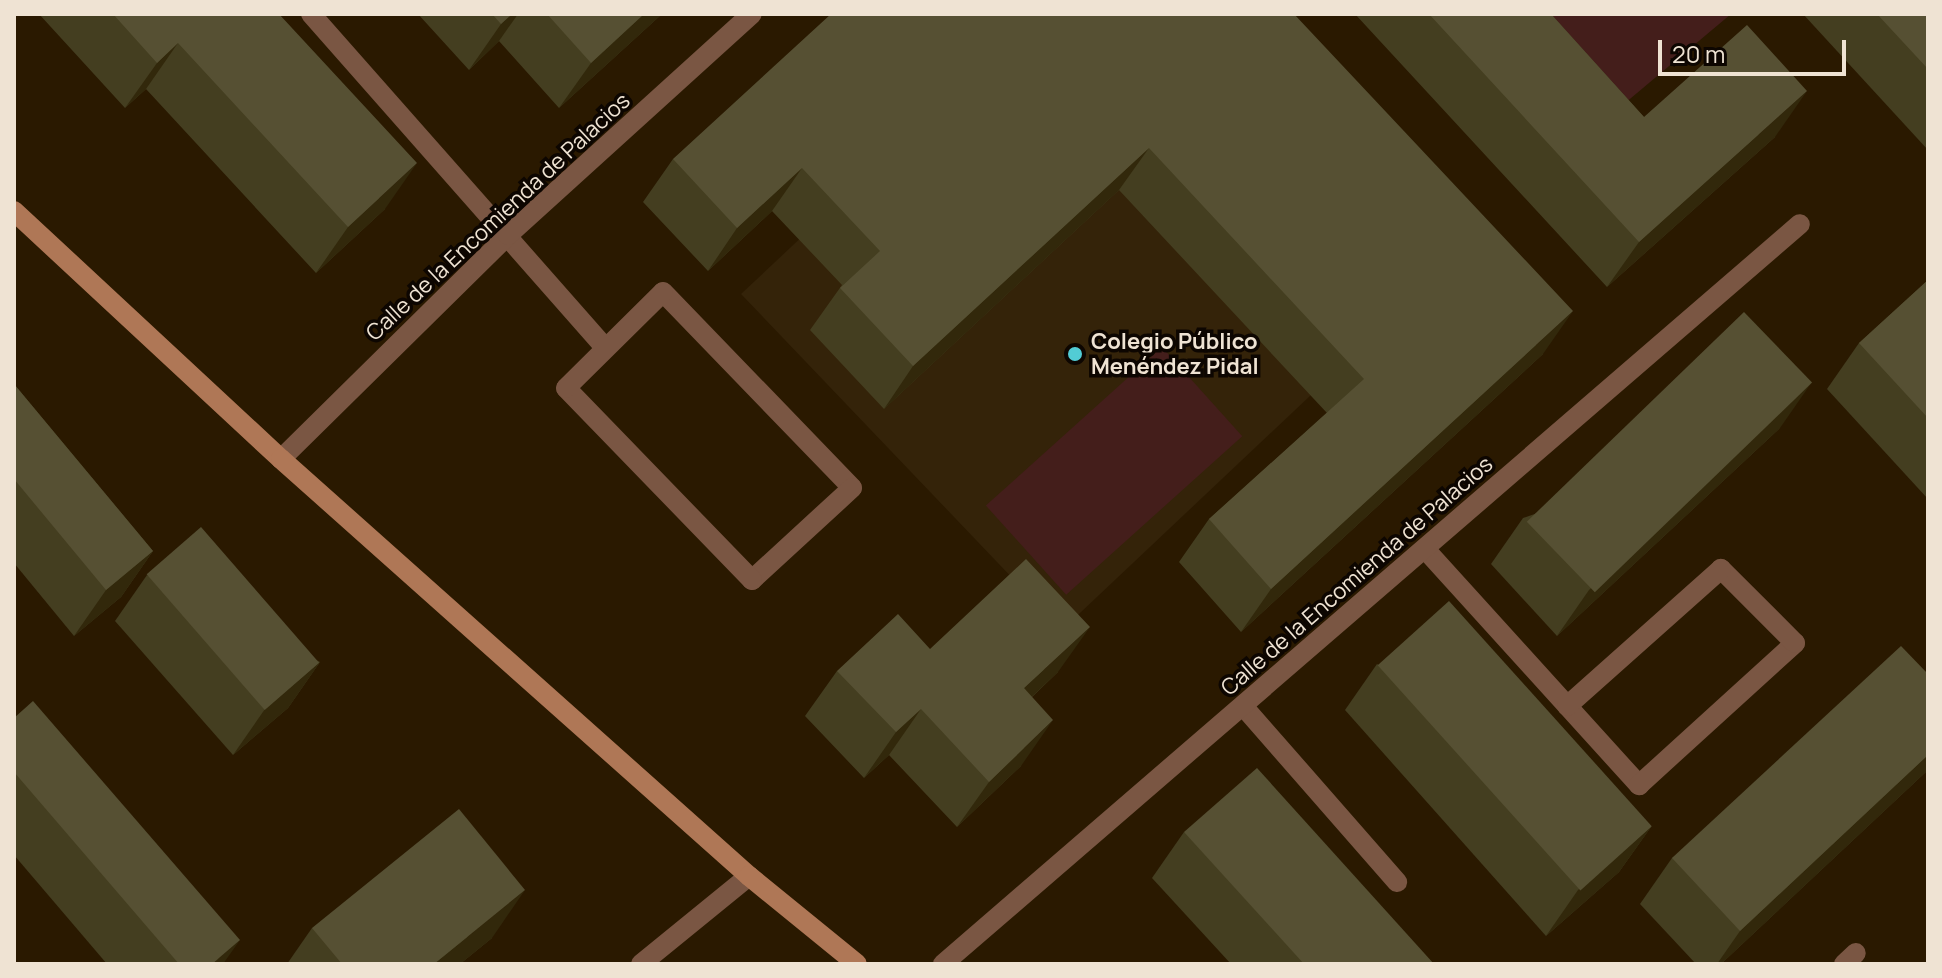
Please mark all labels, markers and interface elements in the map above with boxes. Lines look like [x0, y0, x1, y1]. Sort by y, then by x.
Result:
scale bar [1662, 24, 1850, 74]
text: 20 m [1672, 37, 1725, 70]
street label: Calle de la Encomienda de Palacios [361, 88, 635, 346]
place label: Colegio Público Menéndez Pidal [1091, 328, 1259, 380]
marker: Colegio Público Menéndez Pidal [1066, 345, 1084, 363]
street label: Calle de la Encomienda de Palacios [1216, 451, 1498, 701]

